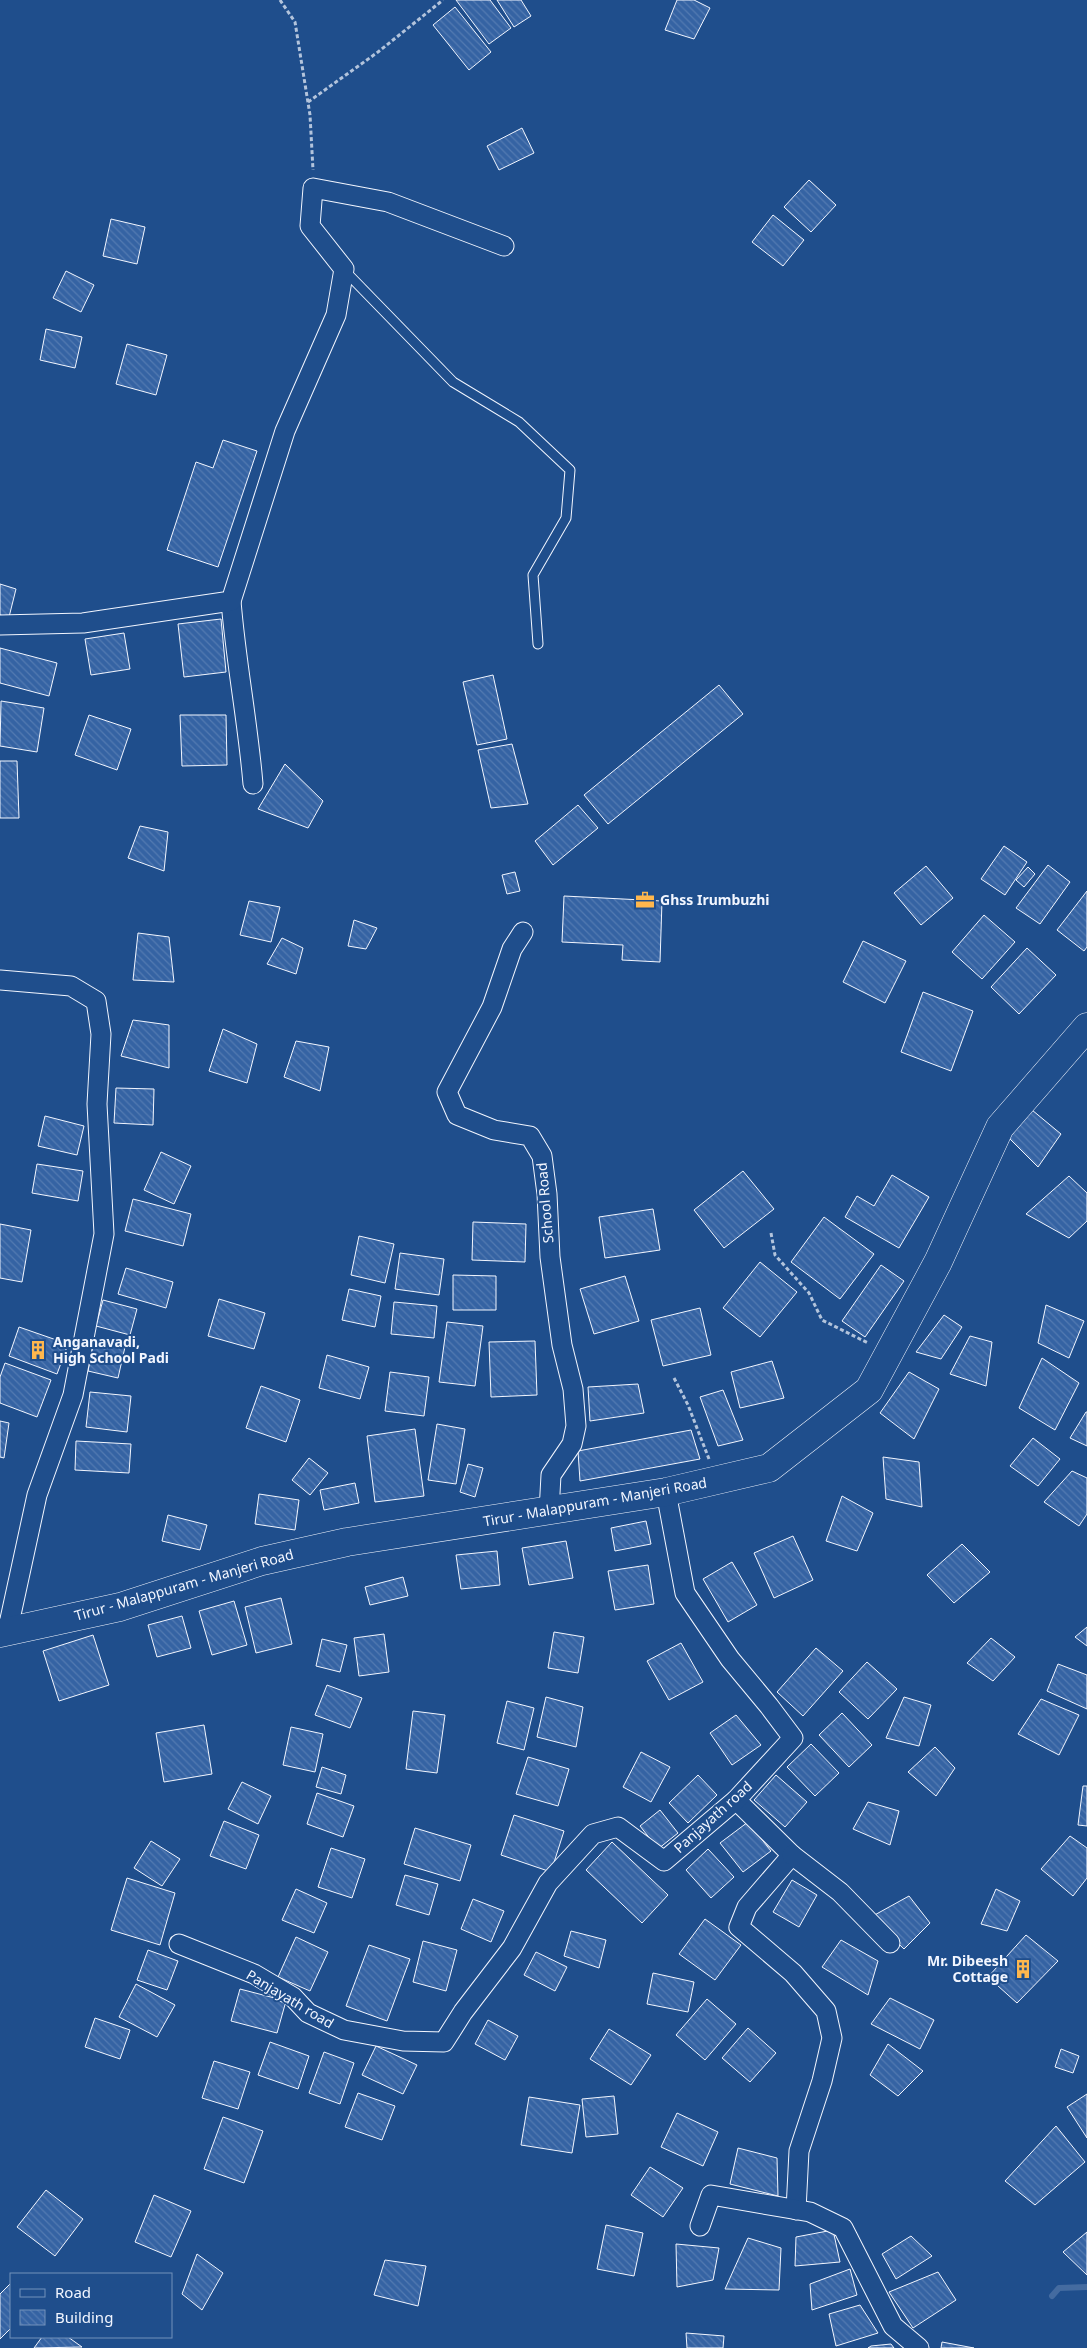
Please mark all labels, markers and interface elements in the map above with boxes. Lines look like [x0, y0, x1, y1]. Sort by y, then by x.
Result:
office icon: Ghss Irumbuzhi [634, 889, 656, 911]
place label: Ghss Irumbuzhi [660, 890, 770, 909]
street label: School Road [532, 1162, 557, 1244]
place label: Anganavadi, High School Padi [53, 1332, 169, 1367]
building icon: Anganavadi, High School Padi [27, 1339, 49, 1361]
street label: Tirur - Malappuram - Manjeri Road [482, 1472, 708, 1531]
street label: Tirur - Malappuram - Manjeri Road [72, 1544, 296, 1625]
street label: Panjayath road [669, 1776, 756, 1857]
place label: Mr. Dibeesh Cottage [927, 1951, 1008, 1986]
building icon: Mr. Dibeesh Cottage [1012, 1958, 1034, 1980]
street label: Panjayath road [243, 1965, 338, 2032]
legend [10, 2273, 172, 2338]
text: Road [55, 2282, 91, 2302]
text: Building [55, 2307, 113, 2327]

